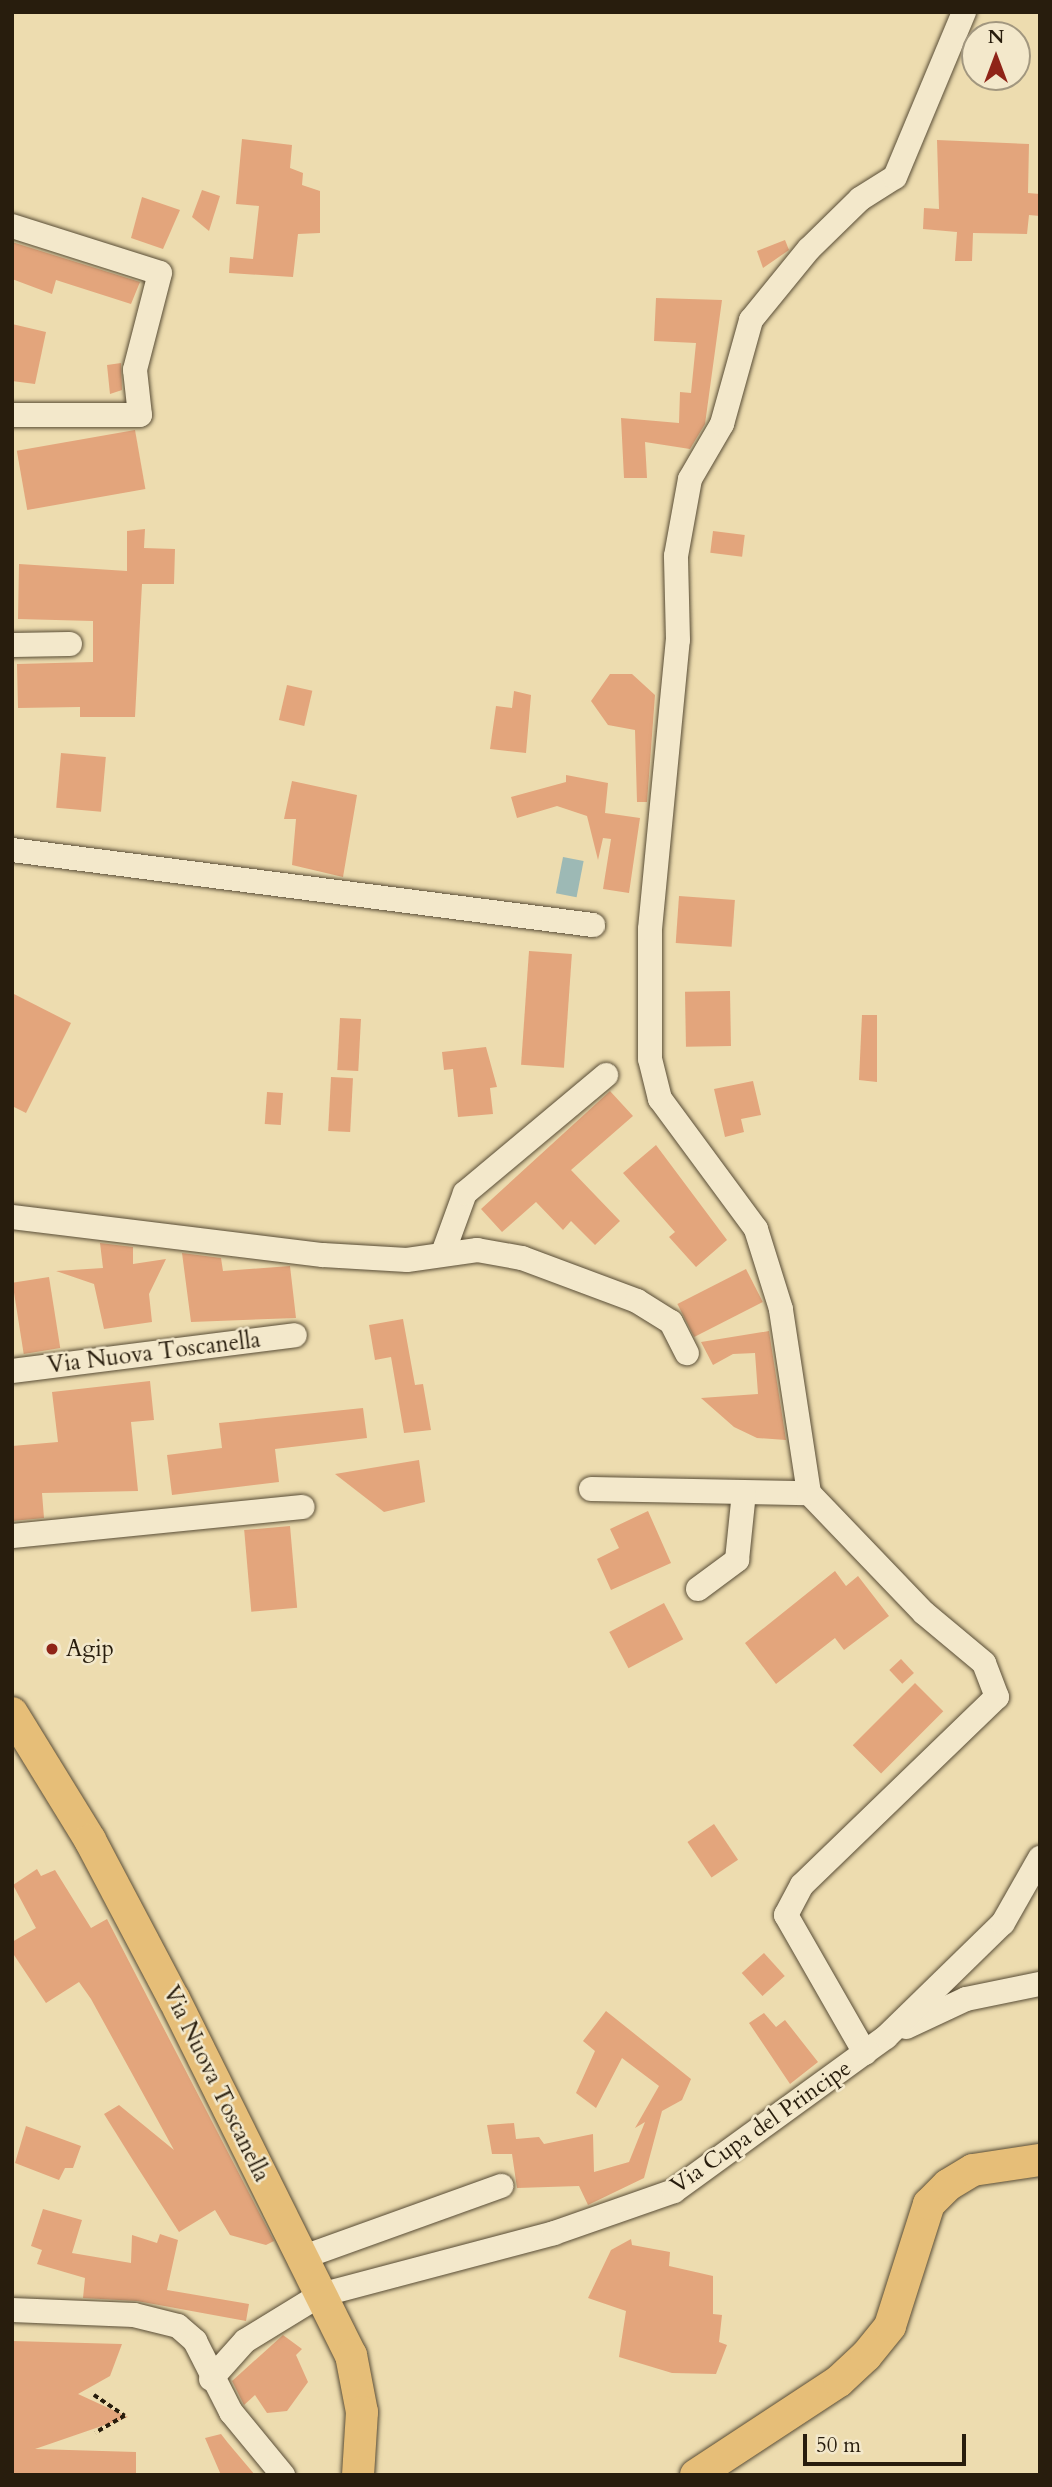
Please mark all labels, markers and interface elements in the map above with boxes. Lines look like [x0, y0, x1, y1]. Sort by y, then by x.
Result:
north arrow [961, 21, 1031, 91]
text: N [988, 24, 1004, 50]
street label: Via Nuova Toscanella [46, 1326, 262, 1380]
place label: Agip [66, 1635, 114, 1663]
marker: Agip [44, 1641, 60, 1657]
street label: Via Nuova Toscanella [157, 1982, 275, 2186]
street label: Via Cupa del Principe [665, 2054, 857, 2200]
scale bar [807, 2420, 970, 2464]
text: 50 m [816, 2431, 861, 2460]

